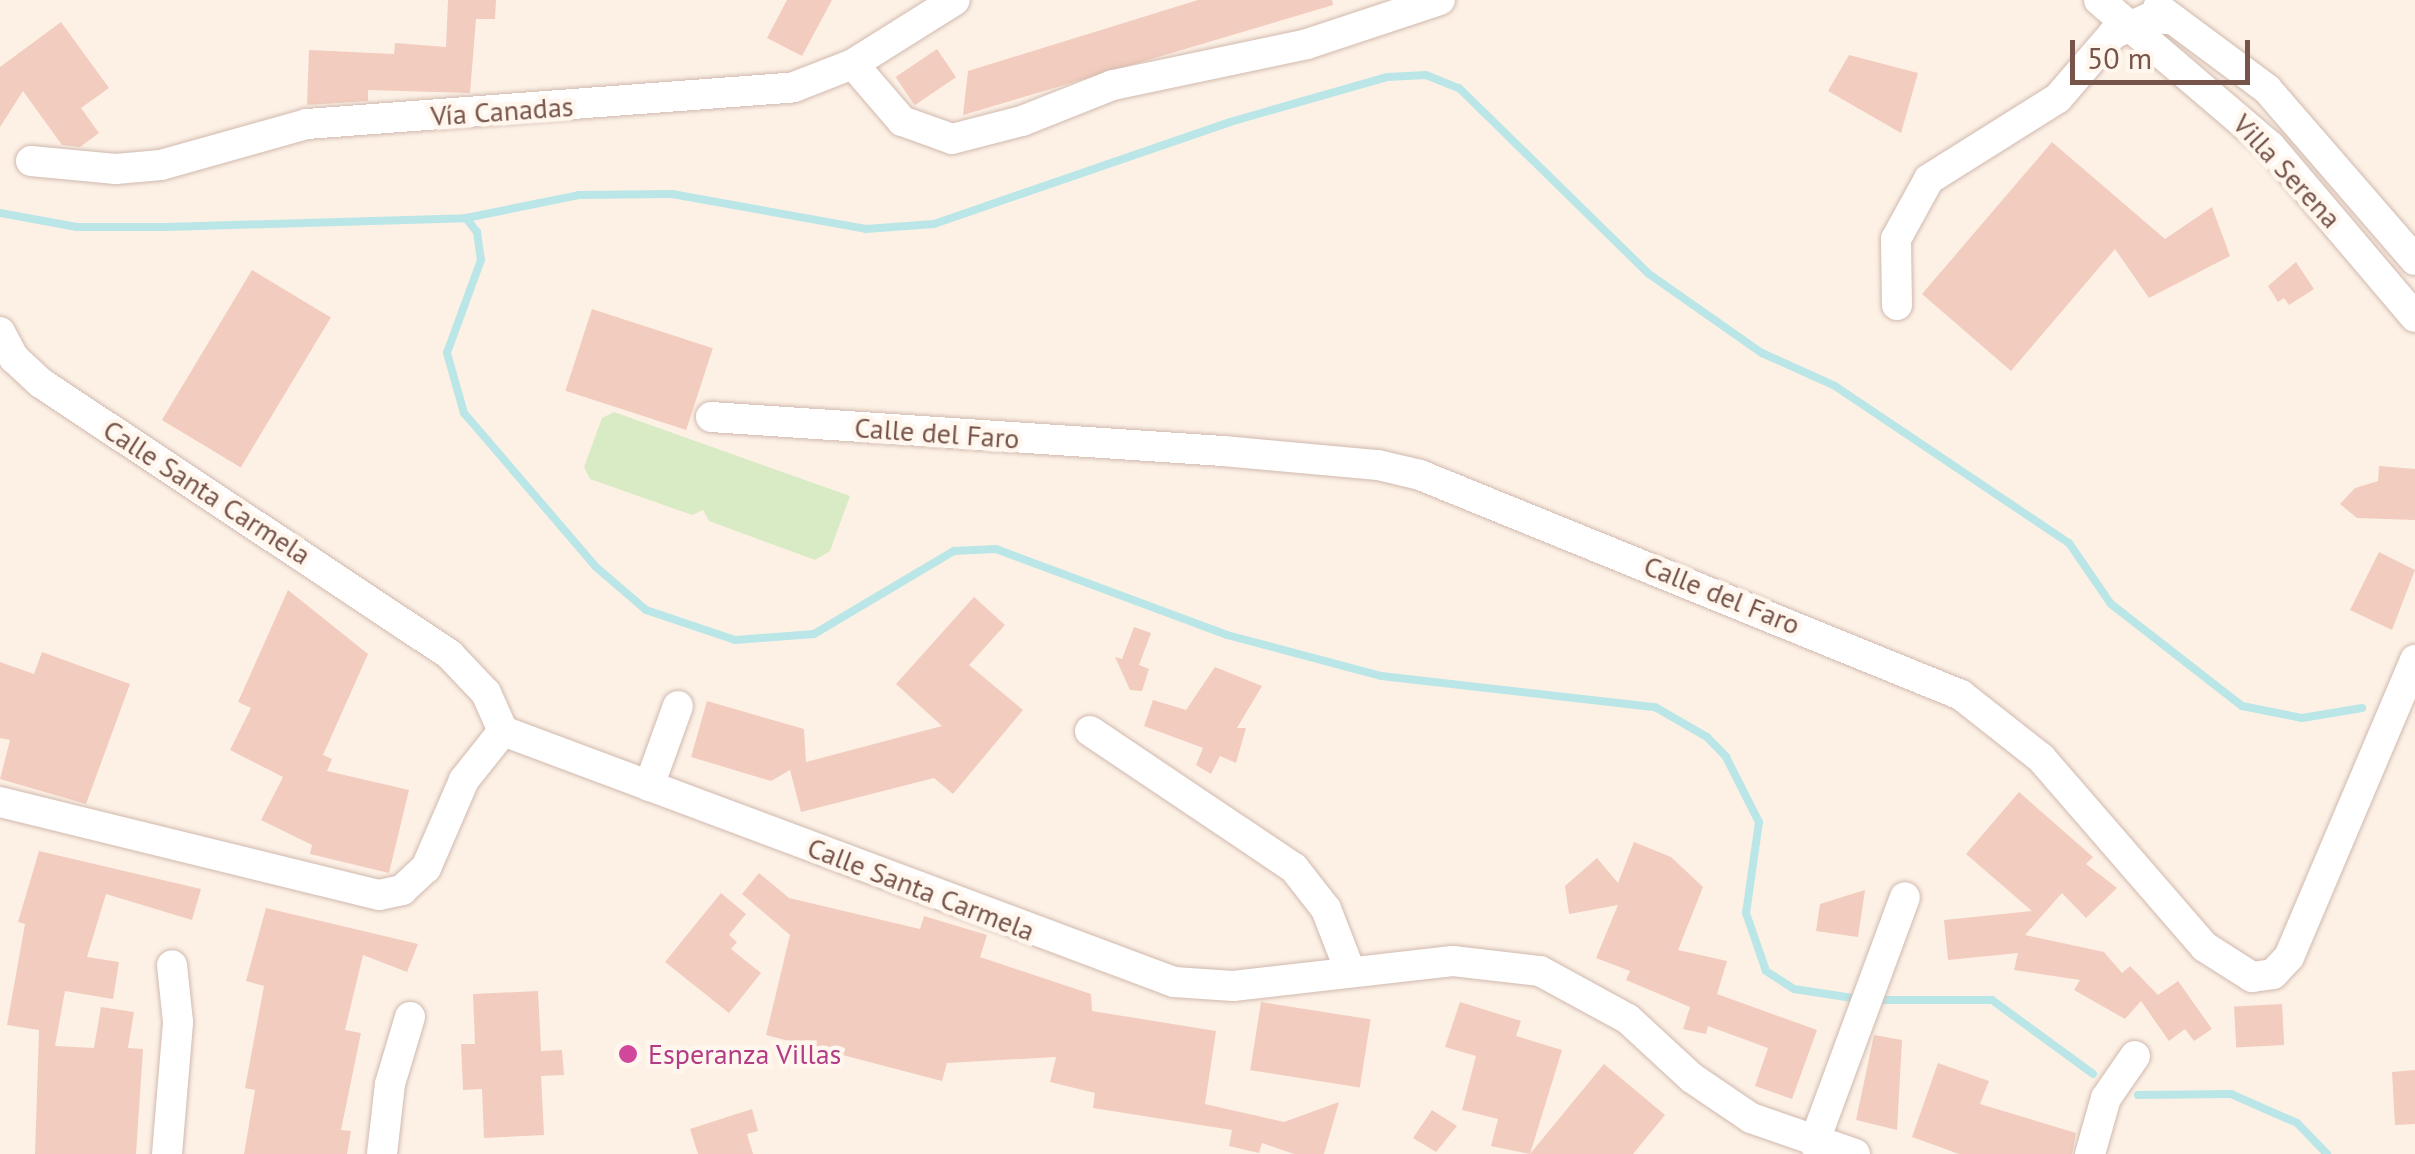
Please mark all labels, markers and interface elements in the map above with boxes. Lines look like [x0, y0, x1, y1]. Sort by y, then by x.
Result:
scale bar [2075, 20, 2255, 82]
text: 50 m [2087, 38, 2152, 77]
street label: Vía Canadas [430, 89, 574, 133]
street label: Villa Serena [2226, 107, 2348, 235]
street label: Calle del Faro [853, 410, 1021, 456]
street label: Calle Santa Carmela [97, 412, 317, 572]
street label: Calle del Faro [1639, 548, 1805, 642]
street label: Calle Santa Carmela [803, 830, 1039, 948]
place label: Esperanza Villas [648, 1037, 842, 1071]
marker: Esperanza Villas [617, 1043, 639, 1065]

